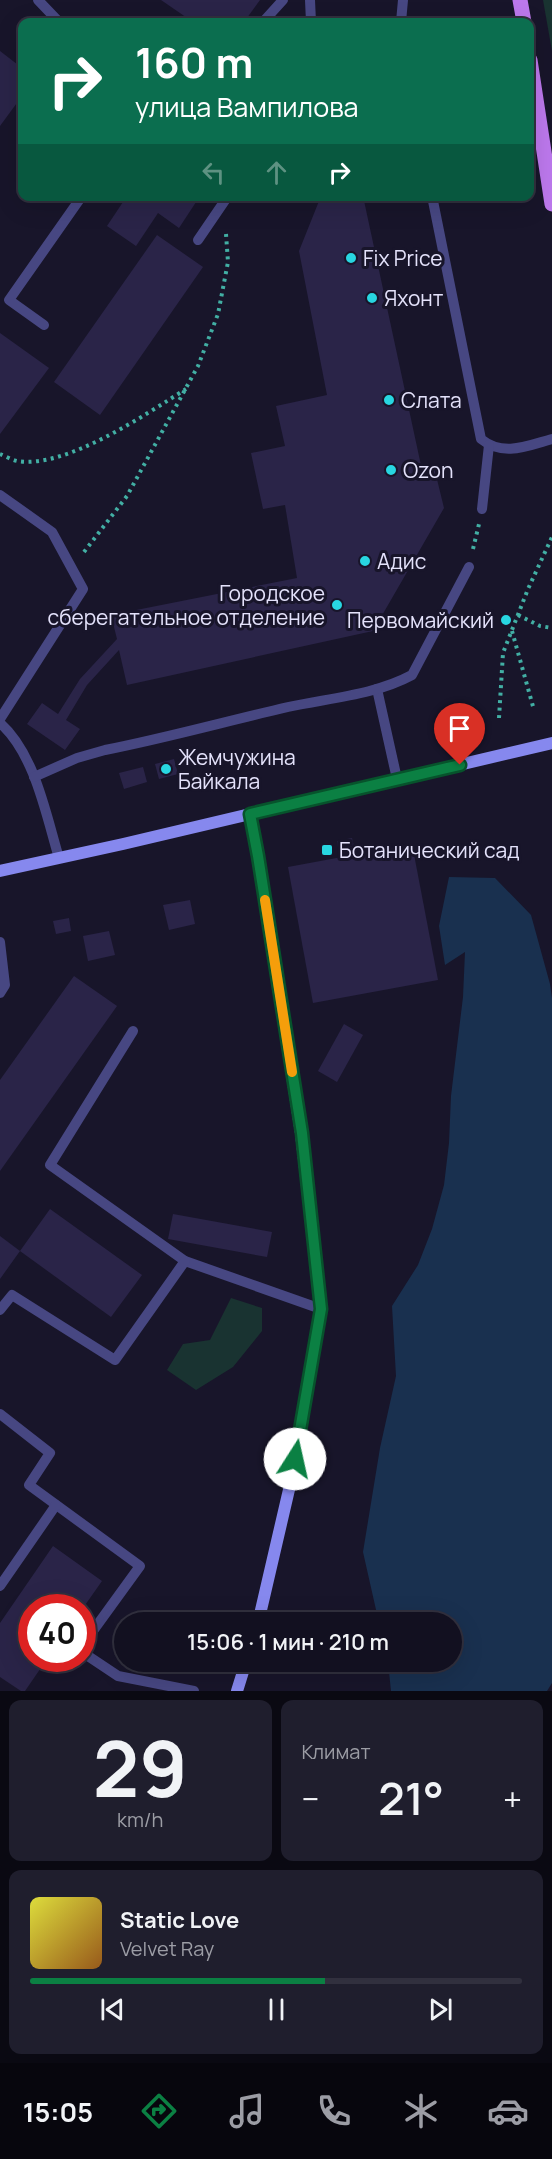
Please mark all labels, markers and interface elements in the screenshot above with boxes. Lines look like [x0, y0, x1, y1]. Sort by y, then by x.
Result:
text: 160 m [135, 33, 253, 91]
icon: right [36, 42, 114, 120]
text: улица Вампилова [135, 88, 359, 125]
icon: left [197, 156, 230, 189]
icon: ahead [260, 156, 293, 189]
icon: right [323, 156, 356, 189]
place label: Fix Price [363, 244, 443, 272]
marker: Fix Price [344, 251, 358, 265]
place label: Яхонт [384, 284, 444, 312]
marker: Яхонт [365, 291, 379, 305]
place label: Слата [401, 386, 462, 414]
marker: Слата [382, 393, 396, 407]
place label: Ozon [403, 456, 453, 484]
marker: Ozon [384, 463, 398, 477]
place label: Адис [377, 547, 426, 575]
marker: Адис [358, 554, 372, 568]
place label: Городское сберегательное отделение [48, 579, 325, 631]
marker: Городское сберегательное отделение [330, 598, 344, 612]
place label: Первомайский [347, 606, 494, 634]
marker: Первомайский [499, 613, 513, 627]
pin [434, 703, 485, 765]
icon: arrive [443, 712, 476, 745]
place label: Жемчужина Байкала [178, 743, 296, 795]
marker: Жемчужина Байкала [159, 762, 173, 776]
place label: Ботанический сад [339, 836, 520, 864]
marker: Ботанический сад [320, 843, 334, 857]
position arrow [263, 1427, 327, 1491]
speed limit sign: 40 [18, 1594, 96, 1672]
text: 15:06 · 1 мин · 210 m [187, 1627, 389, 1657]
text: 29 [93, 1714, 188, 1820]
text: Климат [302, 1738, 371, 1765]
text: 21° [378, 1767, 444, 1829]
text: − [302, 1776, 319, 1821]
text: + [503, 1776, 522, 1821]
text: km/h [117, 1806, 164, 1833]
text: Static Love [120, 1905, 239, 1935]
text: Velvet Ray [120, 1935, 214, 1962]
icon: previous [96, 1993, 129, 2026]
icon: pause [260, 1993, 293, 2026]
icon: next [424, 1993, 457, 2026]
icon: directions [138, 2090, 180, 2132]
icon: music [226, 2090, 268, 2132]
icon: phone [313, 2090, 355, 2132]
icon: climate [400, 2090, 442, 2132]
icon: car [487, 2090, 529, 2132]
text: 15:05 [23, 2093, 93, 2130]

